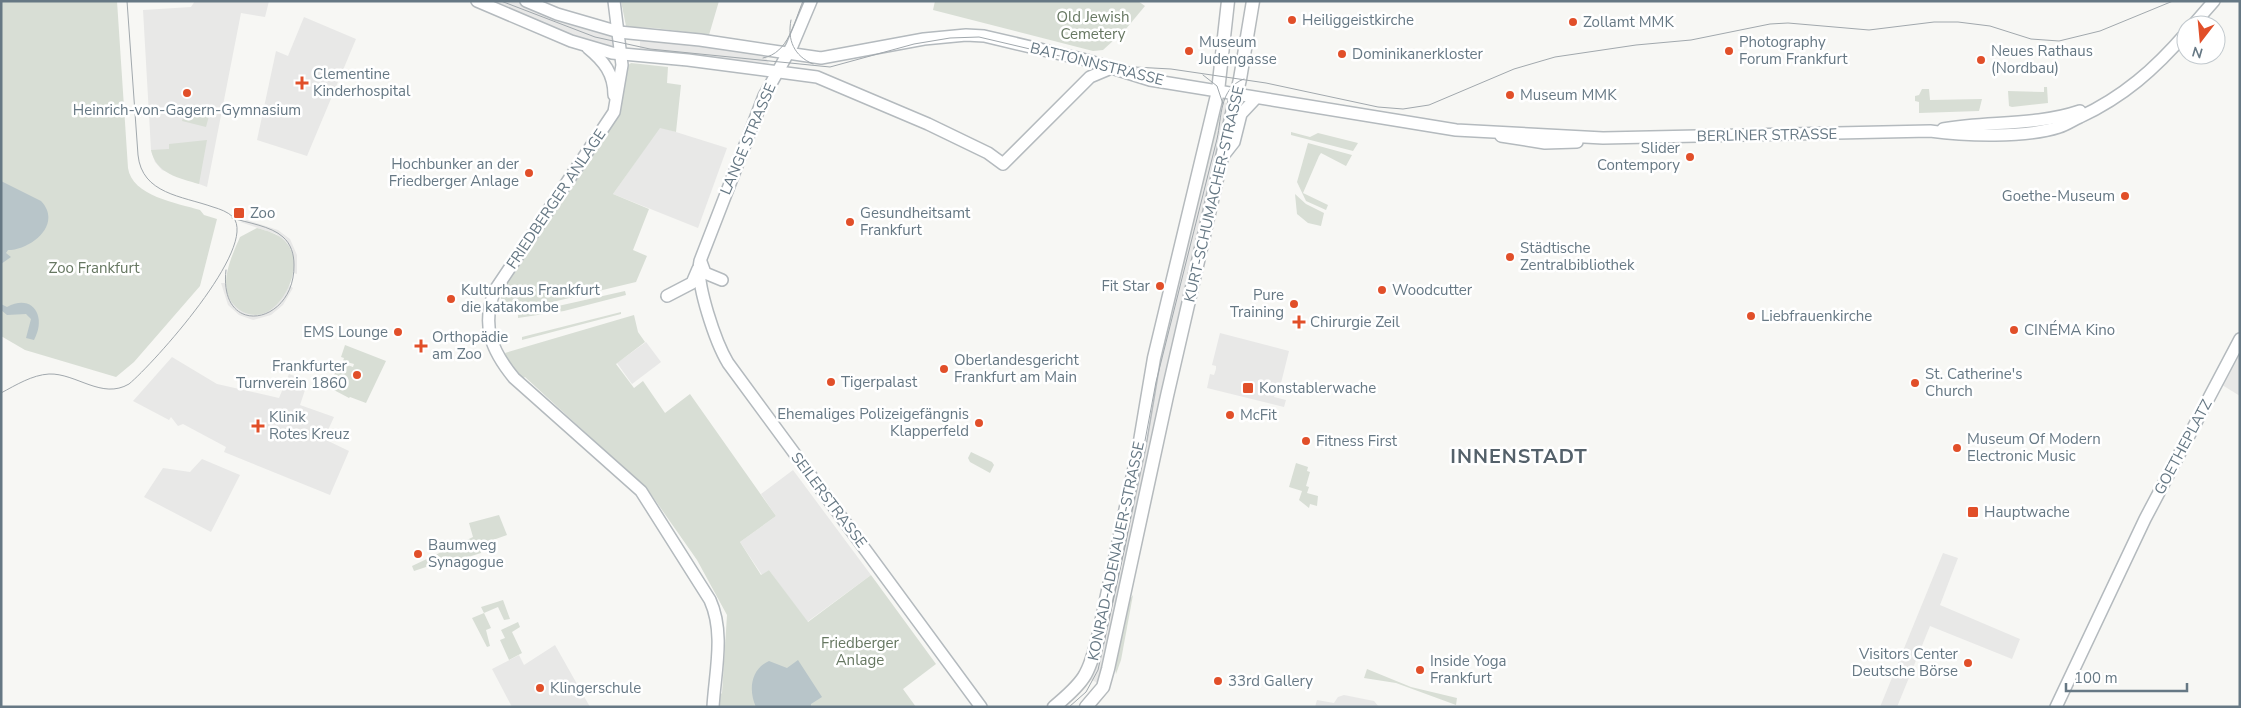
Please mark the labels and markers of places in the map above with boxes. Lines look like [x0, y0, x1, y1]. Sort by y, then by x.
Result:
place label: Heiliggeistkirche [1302, 10, 1414, 30]
place label: Zollamt MMK [1583, 12, 1674, 32]
marker: Heiliggeistkirche [1286, 14, 1298, 26]
marker: Zollamt MMK [1567, 16, 1579, 28]
place label: Museum Judengasse [1198, 32, 1277, 69]
place label: Photography Forum Frankfurt [1739, 32, 1848, 69]
place label: Neues Rathaus (Nordbau) [1991, 41, 2093, 78]
place label: Dominikanerkloster [1352, 44, 1484, 64]
marker: Museum Judengasse [1183, 45, 1195, 57]
marker: Photography Forum Frankfurt [1723, 45, 1735, 57]
marker: Dominikanerkloster [1336, 48, 1348, 60]
marker: Neues Rathaus (Nordbau) [1975, 54, 1987, 66]
place label: Clementine Kinderhospital [313, 64, 411, 101]
marker: Clementine Kinderhospital [295, 76, 309, 90]
place label: Museum MMK [1520, 85, 1617, 105]
marker: Heinrich-von-Gagern-Gymnasium [181, 87, 193, 99]
marker: Museum MMK [1504, 89, 1516, 101]
place label: Heinrich-von-Gagern-Gymnasium [73, 100, 301, 120]
place label: Slider Contempory [1597, 138, 1681, 175]
marker: Slider Contempory [1684, 151, 1696, 163]
place label: Hochbunker an der Friedberger Anlage [389, 154, 520, 191]
marker: Hochbunker an der Friedberger Anlage [523, 167, 535, 179]
place label: Goethe-Museum [2002, 186, 2115, 206]
marker: Goethe-Museum [2119, 190, 2131, 202]
place label: Zoo [250, 203, 275, 223]
place label: Gesundheitsamt Frankfurt [860, 203, 971, 240]
marker: Zoo [232, 206, 246, 220]
marker: Gesundheitsamt Frankfurt [844, 216, 856, 228]
place label: Städtische Zentralbibliothek [1520, 238, 1635, 275]
marker: Städtische Zentralbibliothek [1504, 251, 1516, 263]
place label: Fit Star [1101, 276, 1151, 296]
place label: Kulturhaus Frankfurt die katakombe [461, 280, 600, 317]
marker: Fit Star [1154, 280, 1166, 292]
place label: Woodcutter [1392, 280, 1473, 300]
marker: Woodcutter [1376, 284, 1388, 296]
place label: Pure Training [1230, 285, 1284, 322]
marker: Kulturhaus Frankfurt die katakombe [445, 293, 457, 305]
marker: Pure Training [1288, 298, 1300, 310]
place label: Liebfrauenkirche [1761, 306, 1872, 326]
marker: Liebfrauenkirche [1745, 310, 1757, 322]
place label: Chirurgie Zeil [1310, 312, 1400, 332]
marker: Chirurgie Zeil [1292, 315, 1306, 329]
place label: CINÉMA Kino [2024, 320, 2115, 340]
place label: EMS Lounge [303, 322, 388, 342]
marker: CINÉMA Kino [2008, 324, 2020, 336]
marker: EMS Lounge [392, 326, 404, 338]
place label: Orthopädie am Zoo [432, 327, 508, 364]
marker: Orthopädie am Zoo [414, 339, 428, 353]
place label: Oberlandesgericht Frankfurt am Main [954, 350, 1080, 387]
place label: Frankfurter Turnverein 1860 [236, 356, 348, 393]
marker: Oberlandesgericht Frankfurt am Main [938, 363, 950, 375]
place label: St. Catherine's Church [1925, 364, 2022, 401]
marker: Frankfurter Turnverein 1860 [351, 369, 363, 381]
place label: Tigerpalast [841, 372, 918, 392]
marker: Tigerpalast [825, 376, 837, 388]
marker: St. Catherine's Church [1909, 377, 1921, 389]
place label: Konstablerwache [1259, 378, 1376, 398]
marker: Konstablerwache [1241, 381, 1255, 395]
place label: Ehemaliges Polizeigefängnis Klapperfeld [777, 404, 969, 441]
place label: McFit [1240, 405, 1277, 425]
place label: Klinik Rotes Kreuz [269, 407, 349, 444]
marker: McFit [1224, 409, 1236, 421]
marker: Ehemaliges Polizeigefängnis Klapperfeld [973, 417, 985, 429]
marker: Klinik Rotes Kreuz [251, 419, 265, 433]
place label: Museum Of Modern Electronic Music [1967, 429, 2101, 466]
place label: Fitness First [1316, 431, 1398, 451]
marker: Fitness First [1300, 435, 1312, 447]
marker: Museum Of Modern Electronic Music [1951, 442, 1963, 454]
place label: Hauptwache [1984, 502, 2070, 522]
marker: Hauptwache [1966, 505, 1980, 519]
place label: Baumweg Synagogue [428, 535, 504, 572]
marker: Baumweg Synagogue [412, 548, 424, 560]
place label: Visitors Center Deutsche Börse [1852, 644, 1959, 681]
place label: Inside Yoga Frankfurt [1430, 651, 1506, 688]
marker: Visitors Center Deutsche Börse [1962, 657, 1974, 669]
marker: Inside Yoga Frankfurt [1414, 664, 1426, 676]
place label: 33rd Gallery [1228, 671, 1313, 691]
marker: 33rd Gallery [1212, 675, 1224, 687]
place label: Klingerschule [550, 678, 641, 698]
marker: Klingerschule [534, 682, 546, 694]

